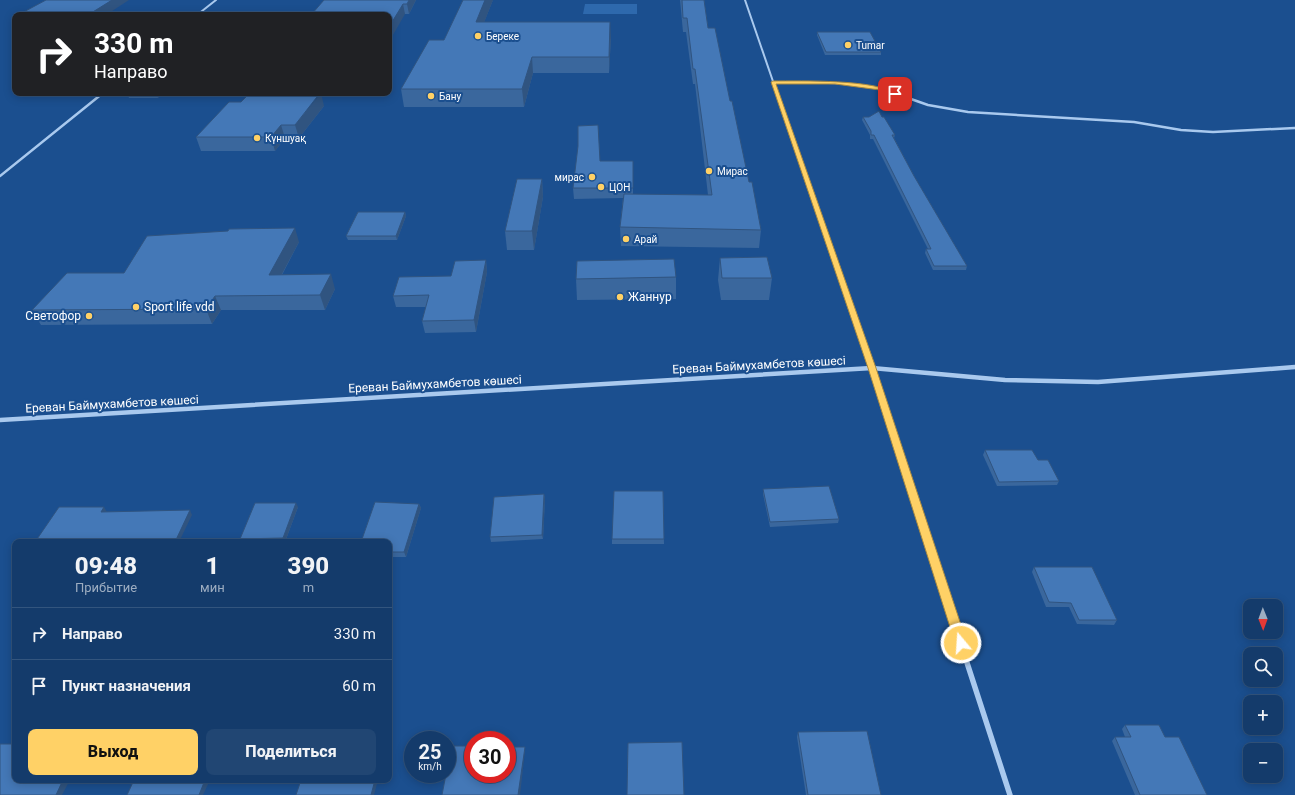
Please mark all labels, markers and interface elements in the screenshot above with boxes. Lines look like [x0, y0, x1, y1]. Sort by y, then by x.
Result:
text: 330 m [94, 27, 173, 60]
icon: right [28, 28, 80, 80]
marker: Береке [473, 31, 483, 41]
place label: Береке [486, 31, 519, 42]
marker: Tumar [843, 40, 853, 50]
place label: Tumar [856, 40, 885, 51]
text: Направо [94, 61, 167, 82]
pin [878, 77, 912, 111]
icon: arrive [884, 83, 906, 105]
marker: Бану [426, 91, 436, 101]
place label: Бану [439, 91, 462, 102]
marker: Күншуақ [252, 133, 262, 143]
place label: Күншуақ [265, 133, 306, 144]
marker: Мирас [704, 166, 714, 176]
place label: Мирас [717, 166, 748, 177]
place label: мирас [555, 172, 584, 183]
marker: мирас [587, 172, 597, 182]
marker: ЦОН [596, 182, 606, 192]
place label: ЦОН [609, 182, 630, 193]
marker: Арай [621, 234, 631, 244]
place label: Арай [634, 234, 658, 245]
place label: Жаннур [628, 290, 672, 304]
marker: Жаннур [615, 292, 625, 302]
place label: Sport life vdd [144, 300, 214, 314]
marker: Sport life vdd [131, 302, 141, 312]
place label: Светофор [25, 309, 81, 323]
marker: Светофор [84, 311, 94, 321]
street label: Ереван Баймухамбетов көшесі [672, 353, 846, 377]
street label: Ереван Баймухамбетов көшесі [348, 372, 522, 396]
street label: Ереван Баймухамбетов көшесі [25, 392, 199, 416]
text: 09:48 [75, 552, 137, 580]
text: 1 [205, 552, 219, 580]
text: 390 [288, 552, 329, 580]
text: Прибытие [75, 580, 137, 595]
text: мин [200, 580, 225, 595]
text: m [303, 580, 314, 595]
north arrow [1243, 599, 1283, 639]
map controls [1243, 599, 1283, 783]
position arrow [940, 622, 982, 664]
icon: right [28, 623, 50, 645]
text: Направо [62, 625, 123, 643]
text: 330 m [334, 625, 376, 643]
button: search [1243, 647, 1283, 687]
icon: arrive [28, 675, 50, 697]
text: Пункт назначения [62, 677, 191, 695]
text: 60 m [342, 677, 376, 695]
button: + [1243, 695, 1283, 735]
button: Выход [28, 729, 198, 775]
button: Поделиться [206, 729, 376, 775]
speed limit sign: 30 [464, 731, 516, 783]
text: 25 [419, 740, 441, 764]
button: − [1243, 743, 1283, 783]
text: km/h [418, 761, 442, 772]

